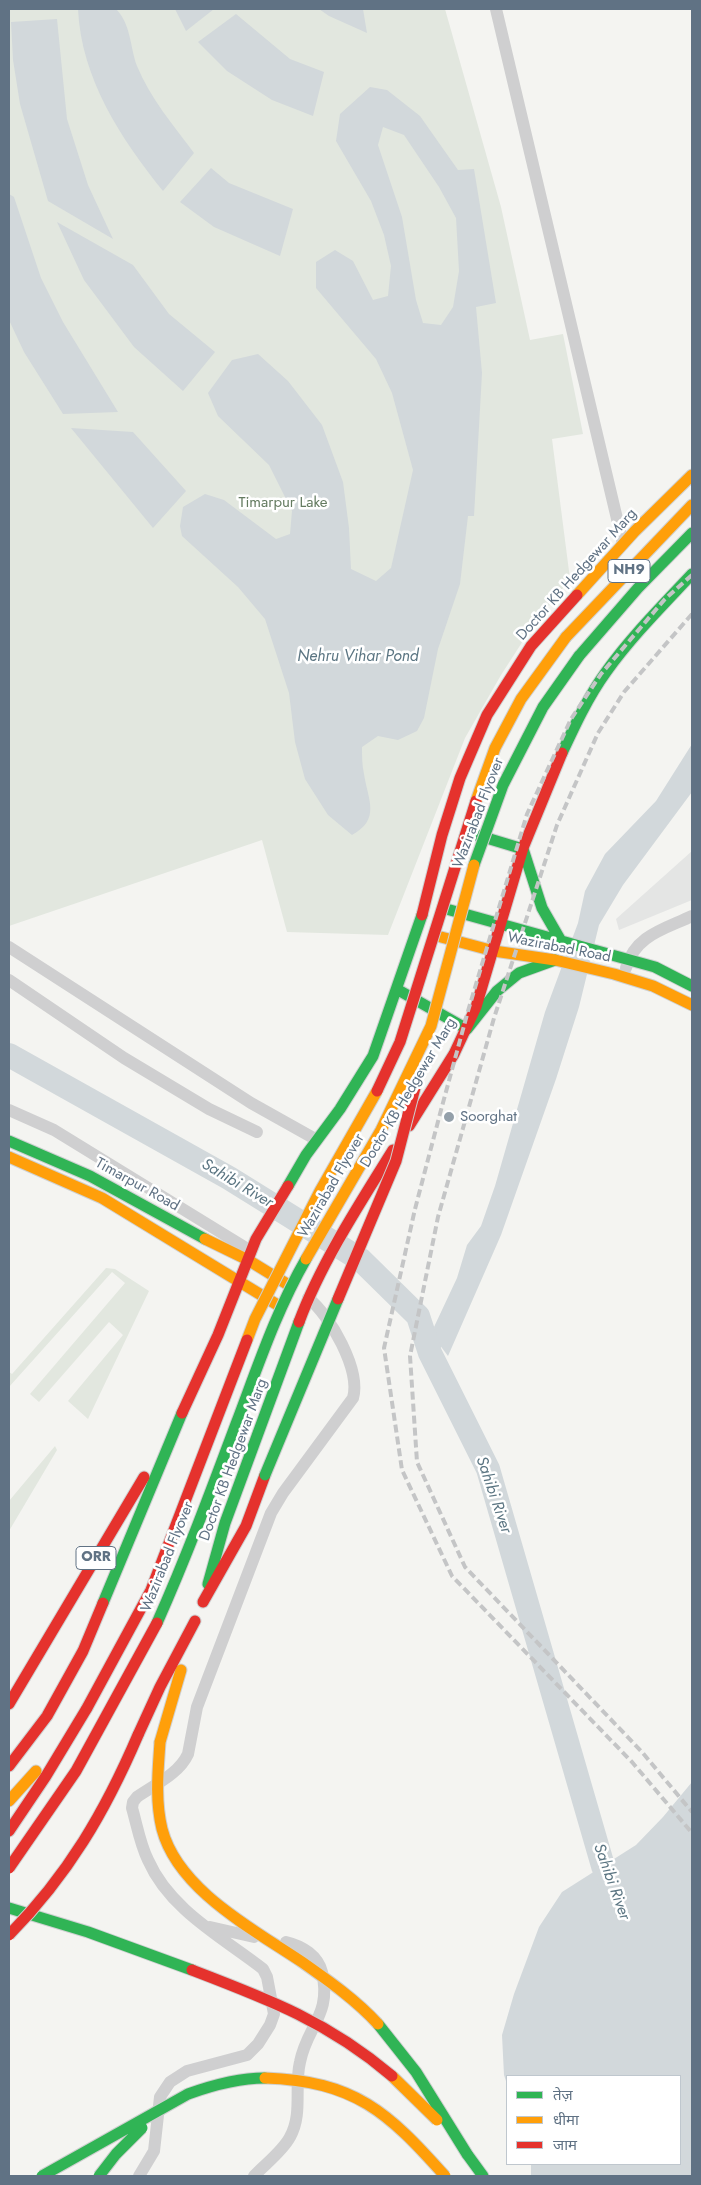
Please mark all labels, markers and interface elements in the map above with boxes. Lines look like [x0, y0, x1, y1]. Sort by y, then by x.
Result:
park label: Timarpur Lake [238, 494, 328, 512]
street label: Doctor KB Hedgewar Marg [513, 505, 641, 645]
road number: NH9 [608, 560, 650, 582]
water label: Nehru Vihar Pond [297, 647, 419, 667]
street label: Wazirabad Flyover [450, 755, 508, 871]
street label: Wazirabad Road [506, 929, 612, 967]
street label: Doctor KB Hedgewar Marg [357, 1015, 461, 1171]
place label: Soorghat [460, 1108, 517, 1126]
marker: Soorghat [442, 1110, 456, 1124]
street label: Wazirabad Flyover [295, 1131, 369, 1241]
street label: Timarpur Road [92, 1154, 182, 1216]
water label: Sahibi River [198, 1155, 276, 1213]
street label: Doctor KB Hedgewar Marg [196, 1376, 272, 1544]
water label: Sahibi River [471, 1454, 515, 1536]
street label: Wazirabad Flyover [138, 1499, 198, 1615]
road number: ORR [76, 1546, 116, 1570]
water label: Sahibi River [588, 1841, 634, 1923]
legend [506, 2075, 681, 2165]
text: तेज़ [553, 2084, 573, 2106]
text: धीमा [553, 2109, 579, 2131]
text: जाम [553, 2134, 577, 2156]

